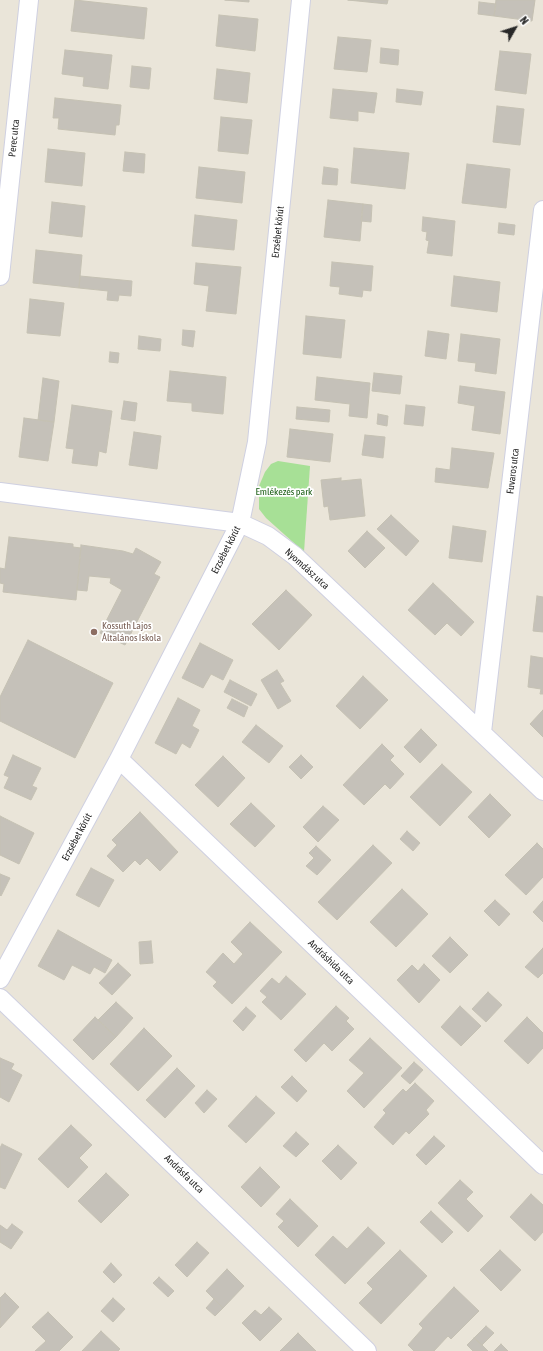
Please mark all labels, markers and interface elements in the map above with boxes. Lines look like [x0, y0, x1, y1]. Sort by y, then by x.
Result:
north arrow [495, 8, 535, 48]
text: N [518, 14, 531, 27]
street label: Perec utca [6, 119, 22, 157]
street label: Erzsébet körút [269, 206, 287, 258]
street label: Fuvaros utca [504, 447, 522, 495]
park label: Emlékezés park [256, 486, 312, 498]
street label: Erzsébet körút [209, 524, 243, 576]
street label: Nyomdász utca [282, 546, 332, 592]
place label: Kossuth Lajos Általános Iskola [102, 620, 161, 644]
marker: Kossuth Lajos Általános Iskola [89, 627, 99, 637]
street label: Erzsébet körút [60, 811, 94, 863]
street label: Andráshida utca [306, 937, 356, 987]
street label: Andrásfa utca [162, 1152, 206, 1196]

